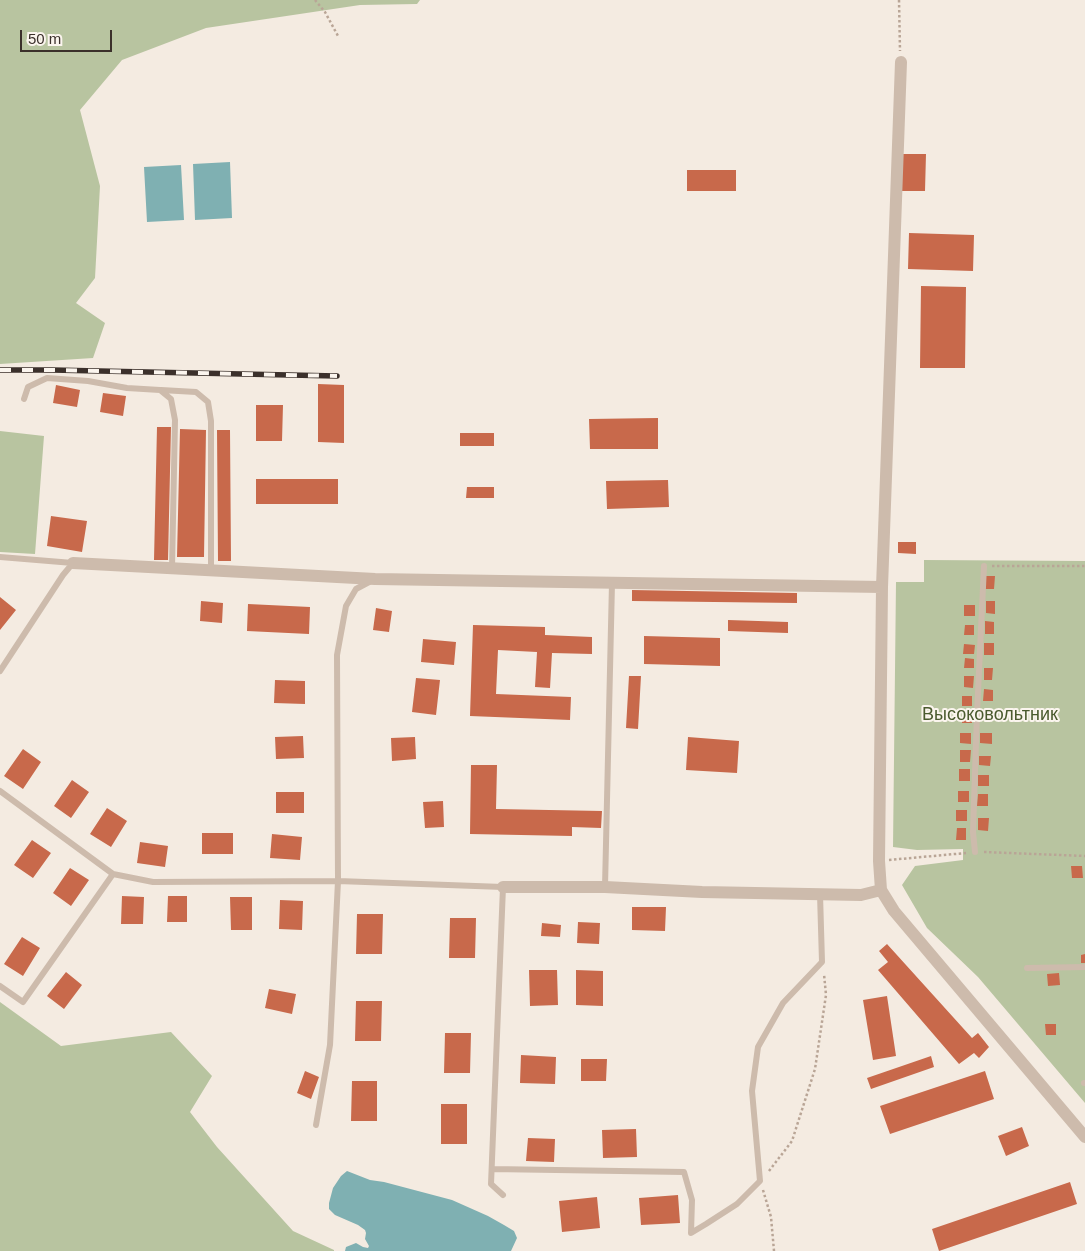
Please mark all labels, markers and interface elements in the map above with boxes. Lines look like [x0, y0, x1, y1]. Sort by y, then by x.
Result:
scale bar [22, 20, 115, 52]
text: 50 m [28, 30, 61, 47]
park label: Высоковольтник [922, 704, 1058, 726]

